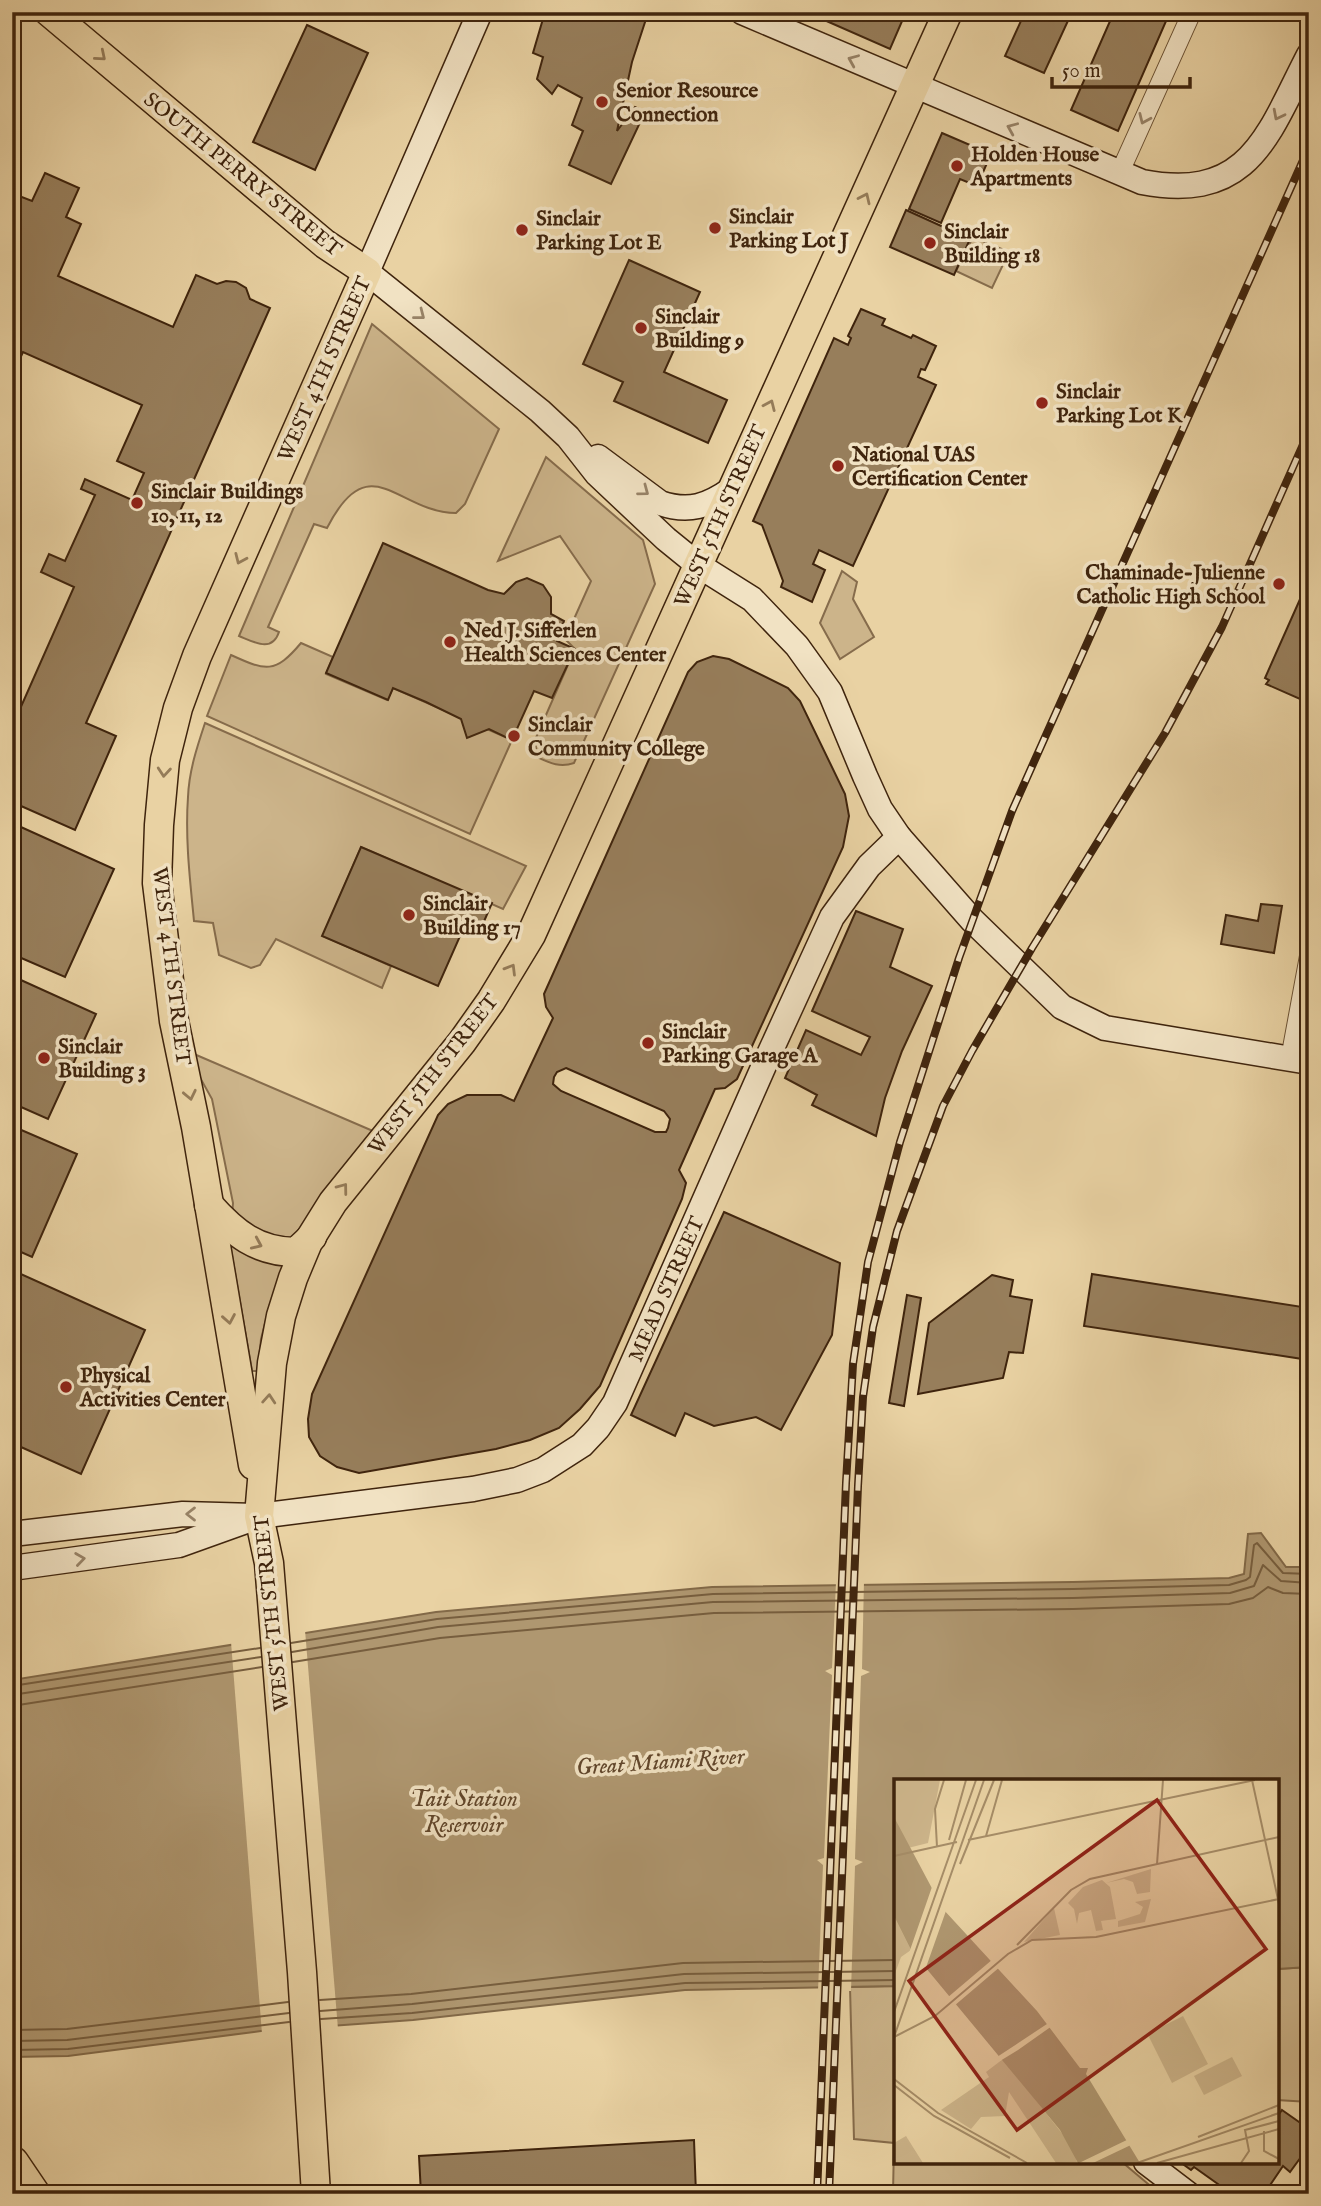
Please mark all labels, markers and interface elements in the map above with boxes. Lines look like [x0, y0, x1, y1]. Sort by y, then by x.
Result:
scale bar [1052, 46, 1190, 90]
one-way arrow [93, 48, 106, 60]
one-way arrow [847, 54, 860, 68]
text: 50 m [1062, 58, 1101, 85]
place label: Senior Resource Connection [616, 78, 758, 129]
street label: SOUTH PERRY STREET [137, 87, 347, 264]
marker: Senior Resource Connection [594, 94, 610, 110]
one-way arrow [1272, 108, 1286, 120]
one-way arrow [1138, 112, 1152, 124]
one-way arrow [1006, 122, 1019, 136]
place label: Holden House Apartments [970, 142, 1099, 193]
marker: Holden House Apartments [949, 158, 965, 174]
one-way arrow [857, 192, 871, 205]
place label: Sinclair Parking Lot J [729, 204, 849, 255]
place label: Sinclair Parking Lot E [536, 206, 662, 257]
place label: Sinclair Building 18 [944, 219, 1040, 270]
marker: Sinclair Parking Lot J [707, 220, 723, 236]
marker: Sinclair Parking Lot E [514, 222, 530, 238]
marker: Sinclair Building 18 [922, 235, 938, 251]
street label: WEST 4TH STREET [272, 272, 379, 466]
place label: Sinclair Building 9 [655, 304, 744, 355]
one-way arrow [413, 306, 425, 319]
marker: Sinclair Building 9 [633, 320, 649, 336]
place label: Sinclair Parking Lot K [1056, 379, 1183, 430]
marker: Sinclair Parking Lot K [1034, 395, 1050, 411]
one-way arrow [762, 399, 776, 412]
street label: WEST 5TH STREET [669, 420, 774, 612]
place label: National UAS Certification Center [851, 442, 1028, 493]
marker: National UAS Certification Center [830, 458, 846, 474]
place label: Sinclair Buildings 10, 11, 12 [151, 479, 303, 530]
one-way arrow [636, 483, 648, 496]
marker: Sinclair Buildings 10, 11, 12 [129, 495, 145, 511]
one-way arrow [234, 552, 248, 564]
place label: Chaminade-Julienne Catholic High School [1076, 560, 1266, 611]
marker: Chaminade-Julienne Catholic High School [1271, 576, 1287, 592]
place label: Ned J. Sifferlen Health Sciences Center [463, 618, 667, 669]
marker: Ned J. Sifferlen Health Sciences Center [442, 634, 458, 650]
place label: Sinclair Community College [528, 712, 705, 763]
marker: Sinclair Community College [506, 728, 522, 744]
one-way arrow [156, 766, 171, 778]
street label: WEST 4TH STREET [145, 865, 196, 1068]
place label: Sinclair Building 17 [423, 891, 521, 942]
marker: Sinclair Building 17 [401, 907, 417, 923]
one-way arrow [503, 963, 516, 976]
street label: WEST 5TH STREET [363, 988, 506, 1161]
place label: Sinclair Parking Garage A [662, 1019, 819, 1070]
place label: Sinclair Building 3 [58, 1034, 146, 1085]
marker: Sinclair Parking Garage A [640, 1035, 656, 1051]
marker: Sinclair Building 3 [36, 1050, 52, 1066]
one-way arrow [181, 1089, 196, 1101]
one-way arrow [335, 1183, 348, 1196]
street label: MEAD STREET [623, 1212, 712, 1366]
one-way arrow [250, 1236, 262, 1250]
one-way arrow [221, 1313, 236, 1325]
place label: Physical Activities Center [79, 1363, 226, 1414]
marker: Physical Activities Center [58, 1379, 74, 1395]
one-way arrow [262, 1393, 277, 1404]
one-way arrow [185, 1506, 196, 1522]
street label: WEST 5TH STREET [249, 1513, 296, 1712]
one-way arrow [74, 1552, 86, 1567]
water label: Great Miami River [575, 1742, 746, 1783]
inset map [894, 1779, 1279, 2164]
water label: Tait Station Reservoir [410, 1785, 518, 1840]

